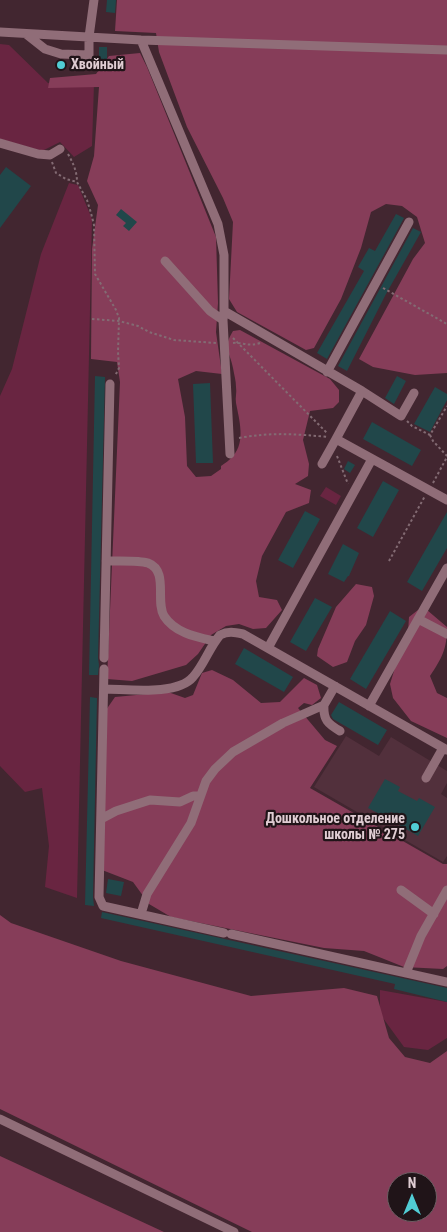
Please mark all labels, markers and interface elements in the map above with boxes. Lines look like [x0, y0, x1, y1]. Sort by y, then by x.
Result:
place label: Хвойный [71, 57, 124, 73]
marker: Хвойный [55, 59, 67, 71]
place label: Дошкольное отделение школы № 275 [266, 811, 405, 844]
marker: Дошкольное отделение школы № 275 [409, 821, 421, 833]
north arrow [387, 1172, 437, 1222]
text: N [408, 1175, 416, 1191]

